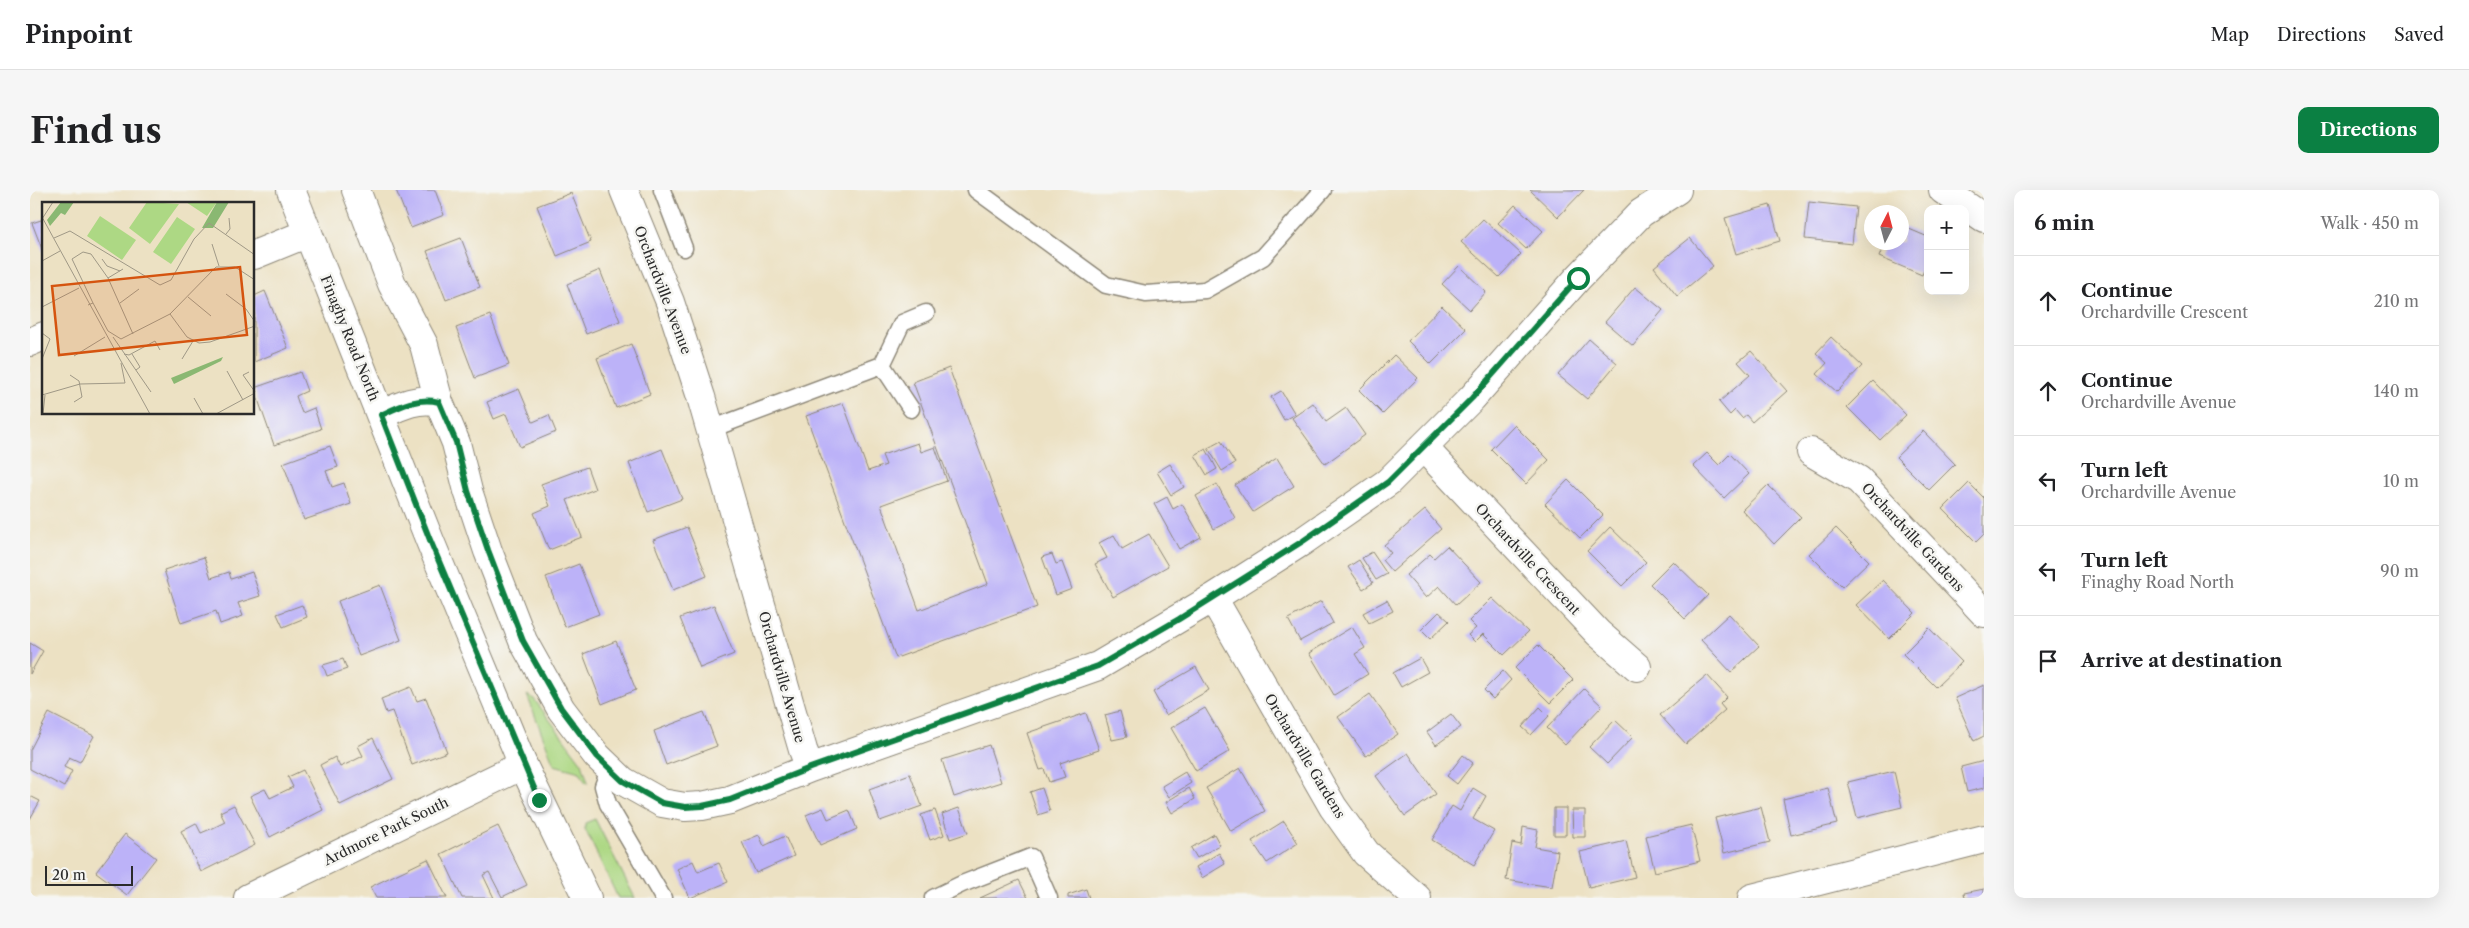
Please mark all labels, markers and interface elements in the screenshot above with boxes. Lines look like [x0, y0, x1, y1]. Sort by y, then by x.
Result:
text: Pinpoint [25, 20, 132, 49]
text: Map [2210, 24, 2249, 46]
text: Directions [2277, 24, 2366, 46]
text: Saved [2394, 24, 2444, 46]
button: Directions [2298, 107, 2439, 153]
text: Find us [30, 109, 162, 152]
inset map [42, 202, 255, 415]
north arrow [1864, 205, 1909, 250]
map controls [1924, 205, 1969, 295]
button: + [1924, 205, 1969, 250]
text: 6 min [2034, 210, 2095, 235]
text: Walk · 450 m [2321, 213, 2419, 233]
street label: Orchardville Avenue [630, 223, 696, 357]
button: − [1924, 250, 1969, 295]
route start [1567, 267, 1590, 290]
street label: Finaghy Road North [317, 272, 384, 404]
text: Continue [2081, 279, 2173, 302]
icon: ahead [2034, 287, 2062, 315]
text: 210 m [2374, 291, 2419, 311]
text: Orchardville Crescent [2081, 302, 2248, 322]
text: Continue [2081, 369, 2173, 392]
icon: ahead [2034, 377, 2062, 405]
text: 140 m [2374, 381, 2419, 401]
text: Orchardville Avenue [2081, 392, 2236, 412]
text: Turn left [2081, 459, 2168, 482]
icon: left [2034, 467, 2062, 495]
text: 10 m [2383, 471, 2419, 491]
street label: Orchardville Gardens [1858, 479, 1968, 595]
text: Orchardville Avenue [2081, 482, 2236, 502]
street label: Orchardville Crescent [1472, 499, 1584, 619]
text: Turn left [2081, 549, 2168, 572]
icon: left [2034, 557, 2062, 585]
text: 90 m [2380, 561, 2419, 581]
text: Finaghy Road North [2081, 572, 2234, 592]
street label: Orchardville Avenue [755, 609, 809, 745]
icon: arrive [2034, 647, 2062, 675]
text: Arrive at destination [2081, 649, 2282, 672]
street label: Orchardville Gardens [1261, 690, 1349, 822]
route end [528, 789, 551, 812]
street label: Ardmore Park South [320, 793, 452, 869]
scale bar [45, 863, 132, 886]
text: 20 m [52, 866, 86, 884]

